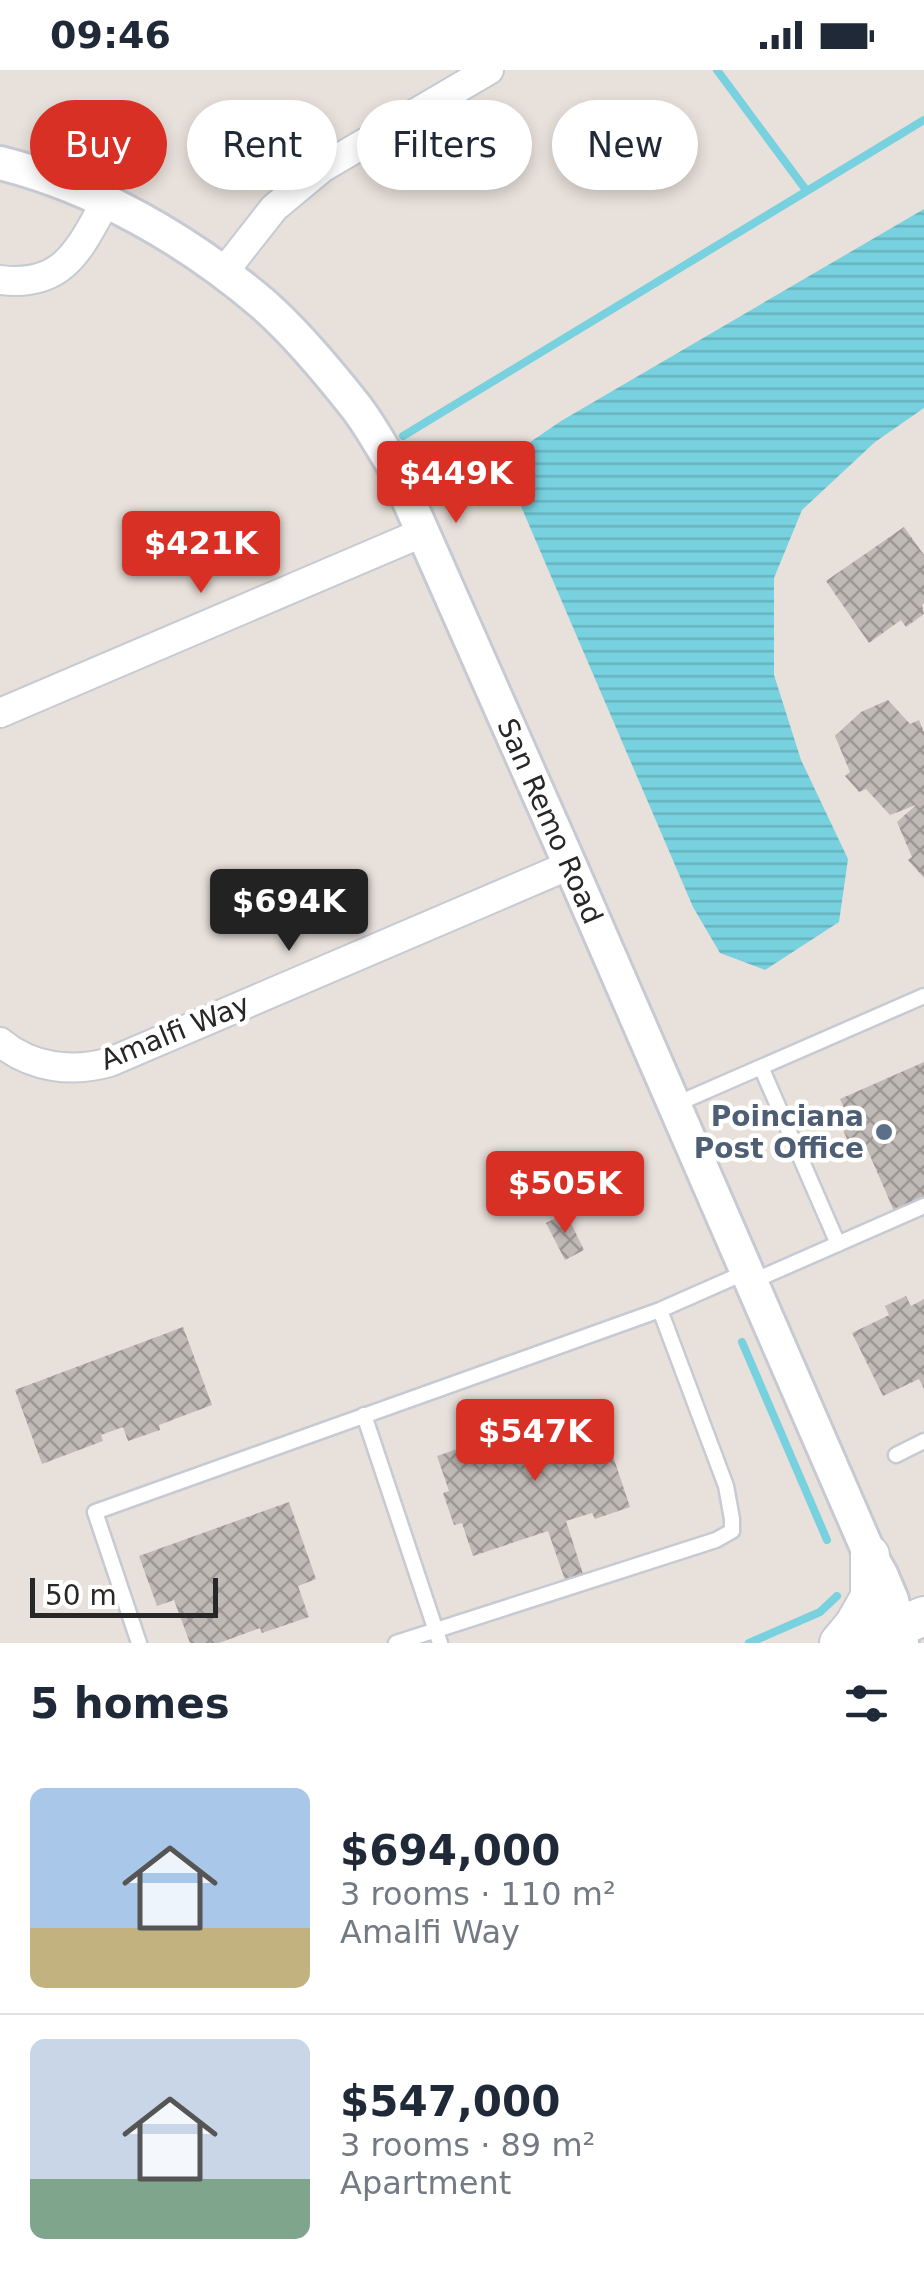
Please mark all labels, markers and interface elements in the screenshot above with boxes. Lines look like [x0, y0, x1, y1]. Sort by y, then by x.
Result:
text: 09:46 [50, 13, 171, 57]
chip: Buy [30, 100, 167, 190]
chip: Rent [187, 100, 337, 190]
chip: Filters [357, 100, 532, 190]
chip: New [552, 100, 698, 190]
pin: $449K [386, 441, 526, 526]
text: $449K [399, 454, 513, 492]
pin: $421K [131, 511, 271, 596]
text: $421K [144, 524, 258, 562]
street label: San Remo Road [491, 713, 610, 929]
pin: $694K [219, 869, 359, 954]
text: $694K [232, 882, 346, 920]
street label: Amalfi Way [96, 987, 254, 1077]
place label: Poinciana Post Office [694, 1100, 864, 1165]
marker: Poinciana Post Office [873, 1121, 895, 1143]
pin: $505K [495, 1151, 635, 1236]
text: $505K [508, 1164, 622, 1202]
pin: $547K [465, 1399, 605, 1484]
text: $547K [478, 1412, 592, 1450]
scale bar [30, 1573, 218, 1618]
text: 50 m [45, 1579, 117, 1612]
icon: filters [839, 1676, 894, 1731]
text: 5 homes [30, 1679, 230, 1728]
text: $694,000 [340, 1826, 561, 1875]
icon: home [110, 1828, 230, 1948]
text: 3 rooms · 110 m² [340, 1875, 616, 1913]
text: Amalfi Way [340, 1913, 520, 1951]
text: $547,000 [340, 2077, 561, 2126]
icon: home [110, 2079, 230, 2199]
text: 3 rooms · 89 m² [340, 2126, 595, 2164]
text: Apartment [340, 2164, 511, 2202]

